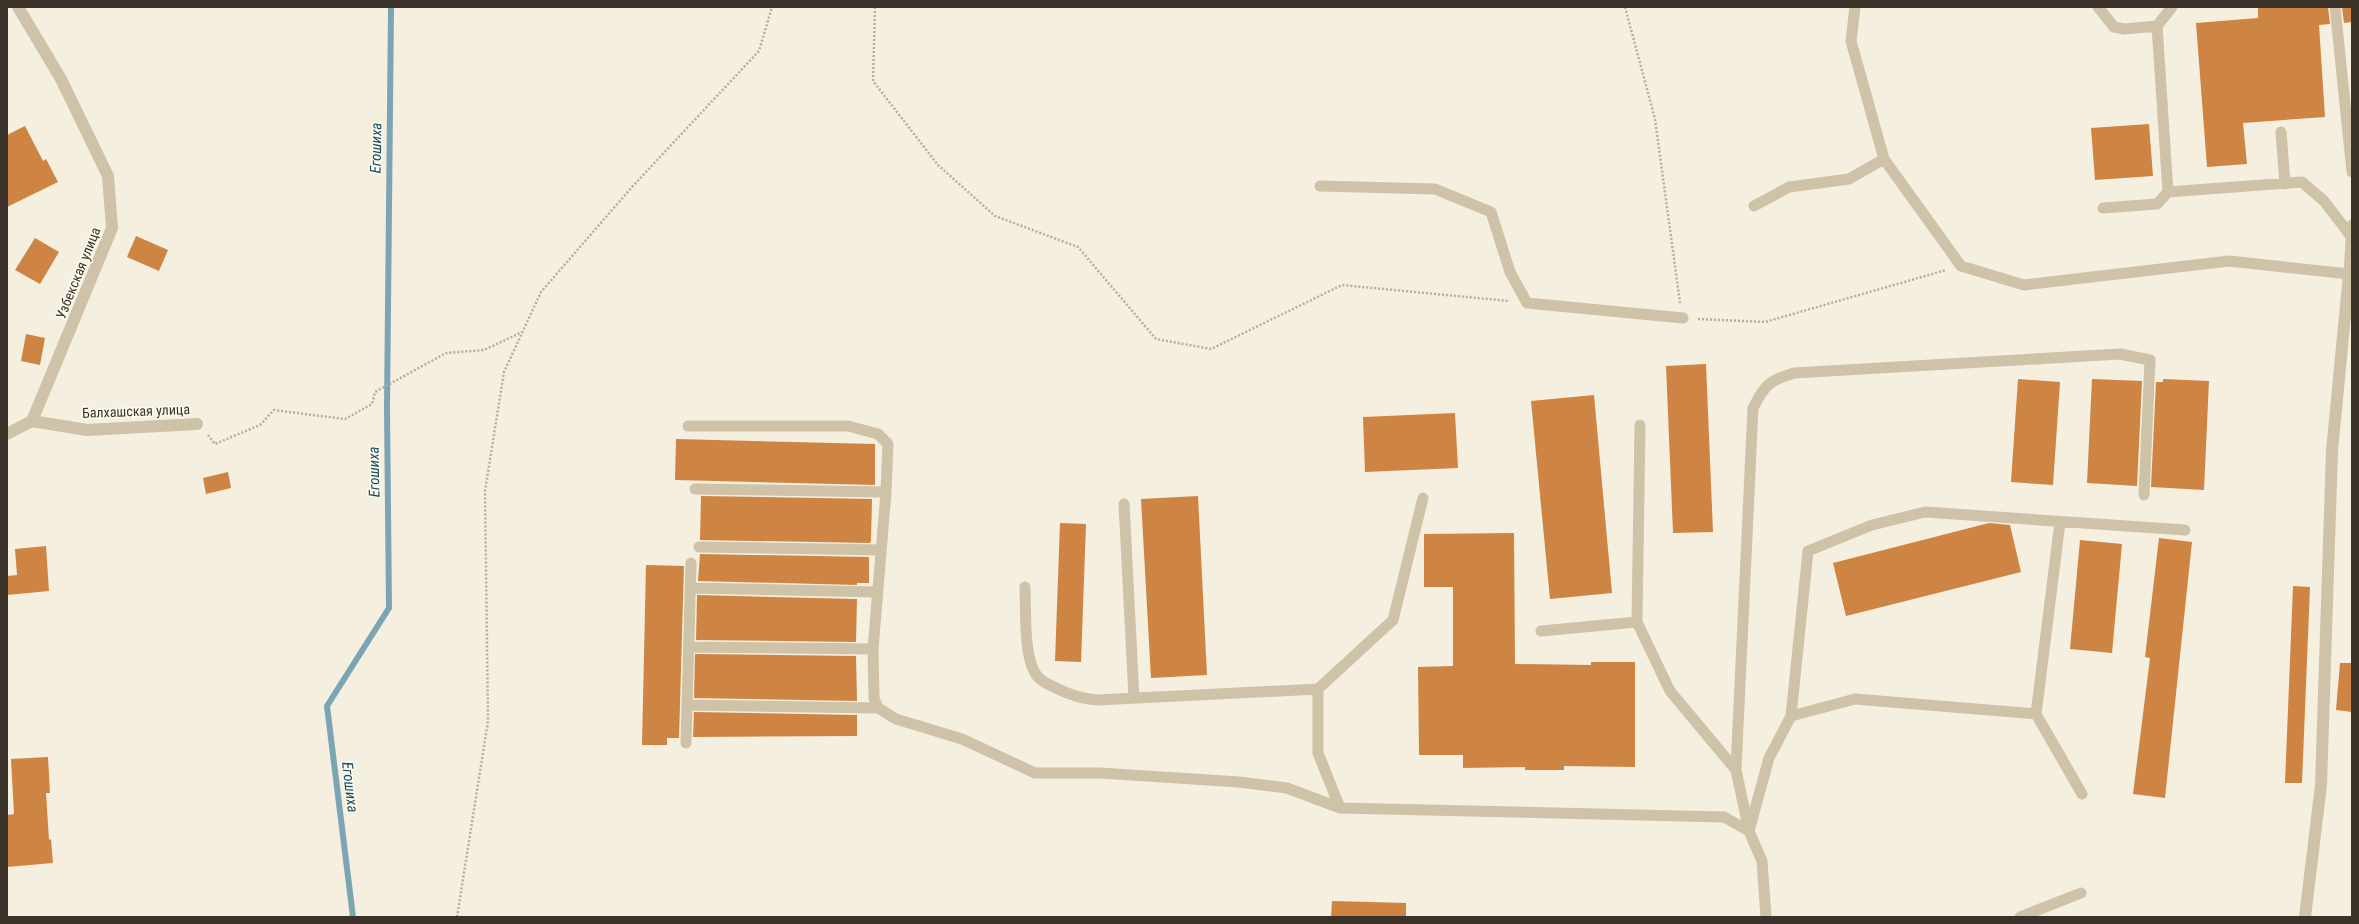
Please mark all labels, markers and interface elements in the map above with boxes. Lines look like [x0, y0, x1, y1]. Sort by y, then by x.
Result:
water label: Егошиха [367, 122, 385, 174]
street label: Узбекская улица [52, 225, 104, 321]
street label: Балхашская улица [82, 401, 190, 421]
water label: Егошиха [365, 446, 383, 498]
water label: Егошиха [338, 761, 362, 813]

